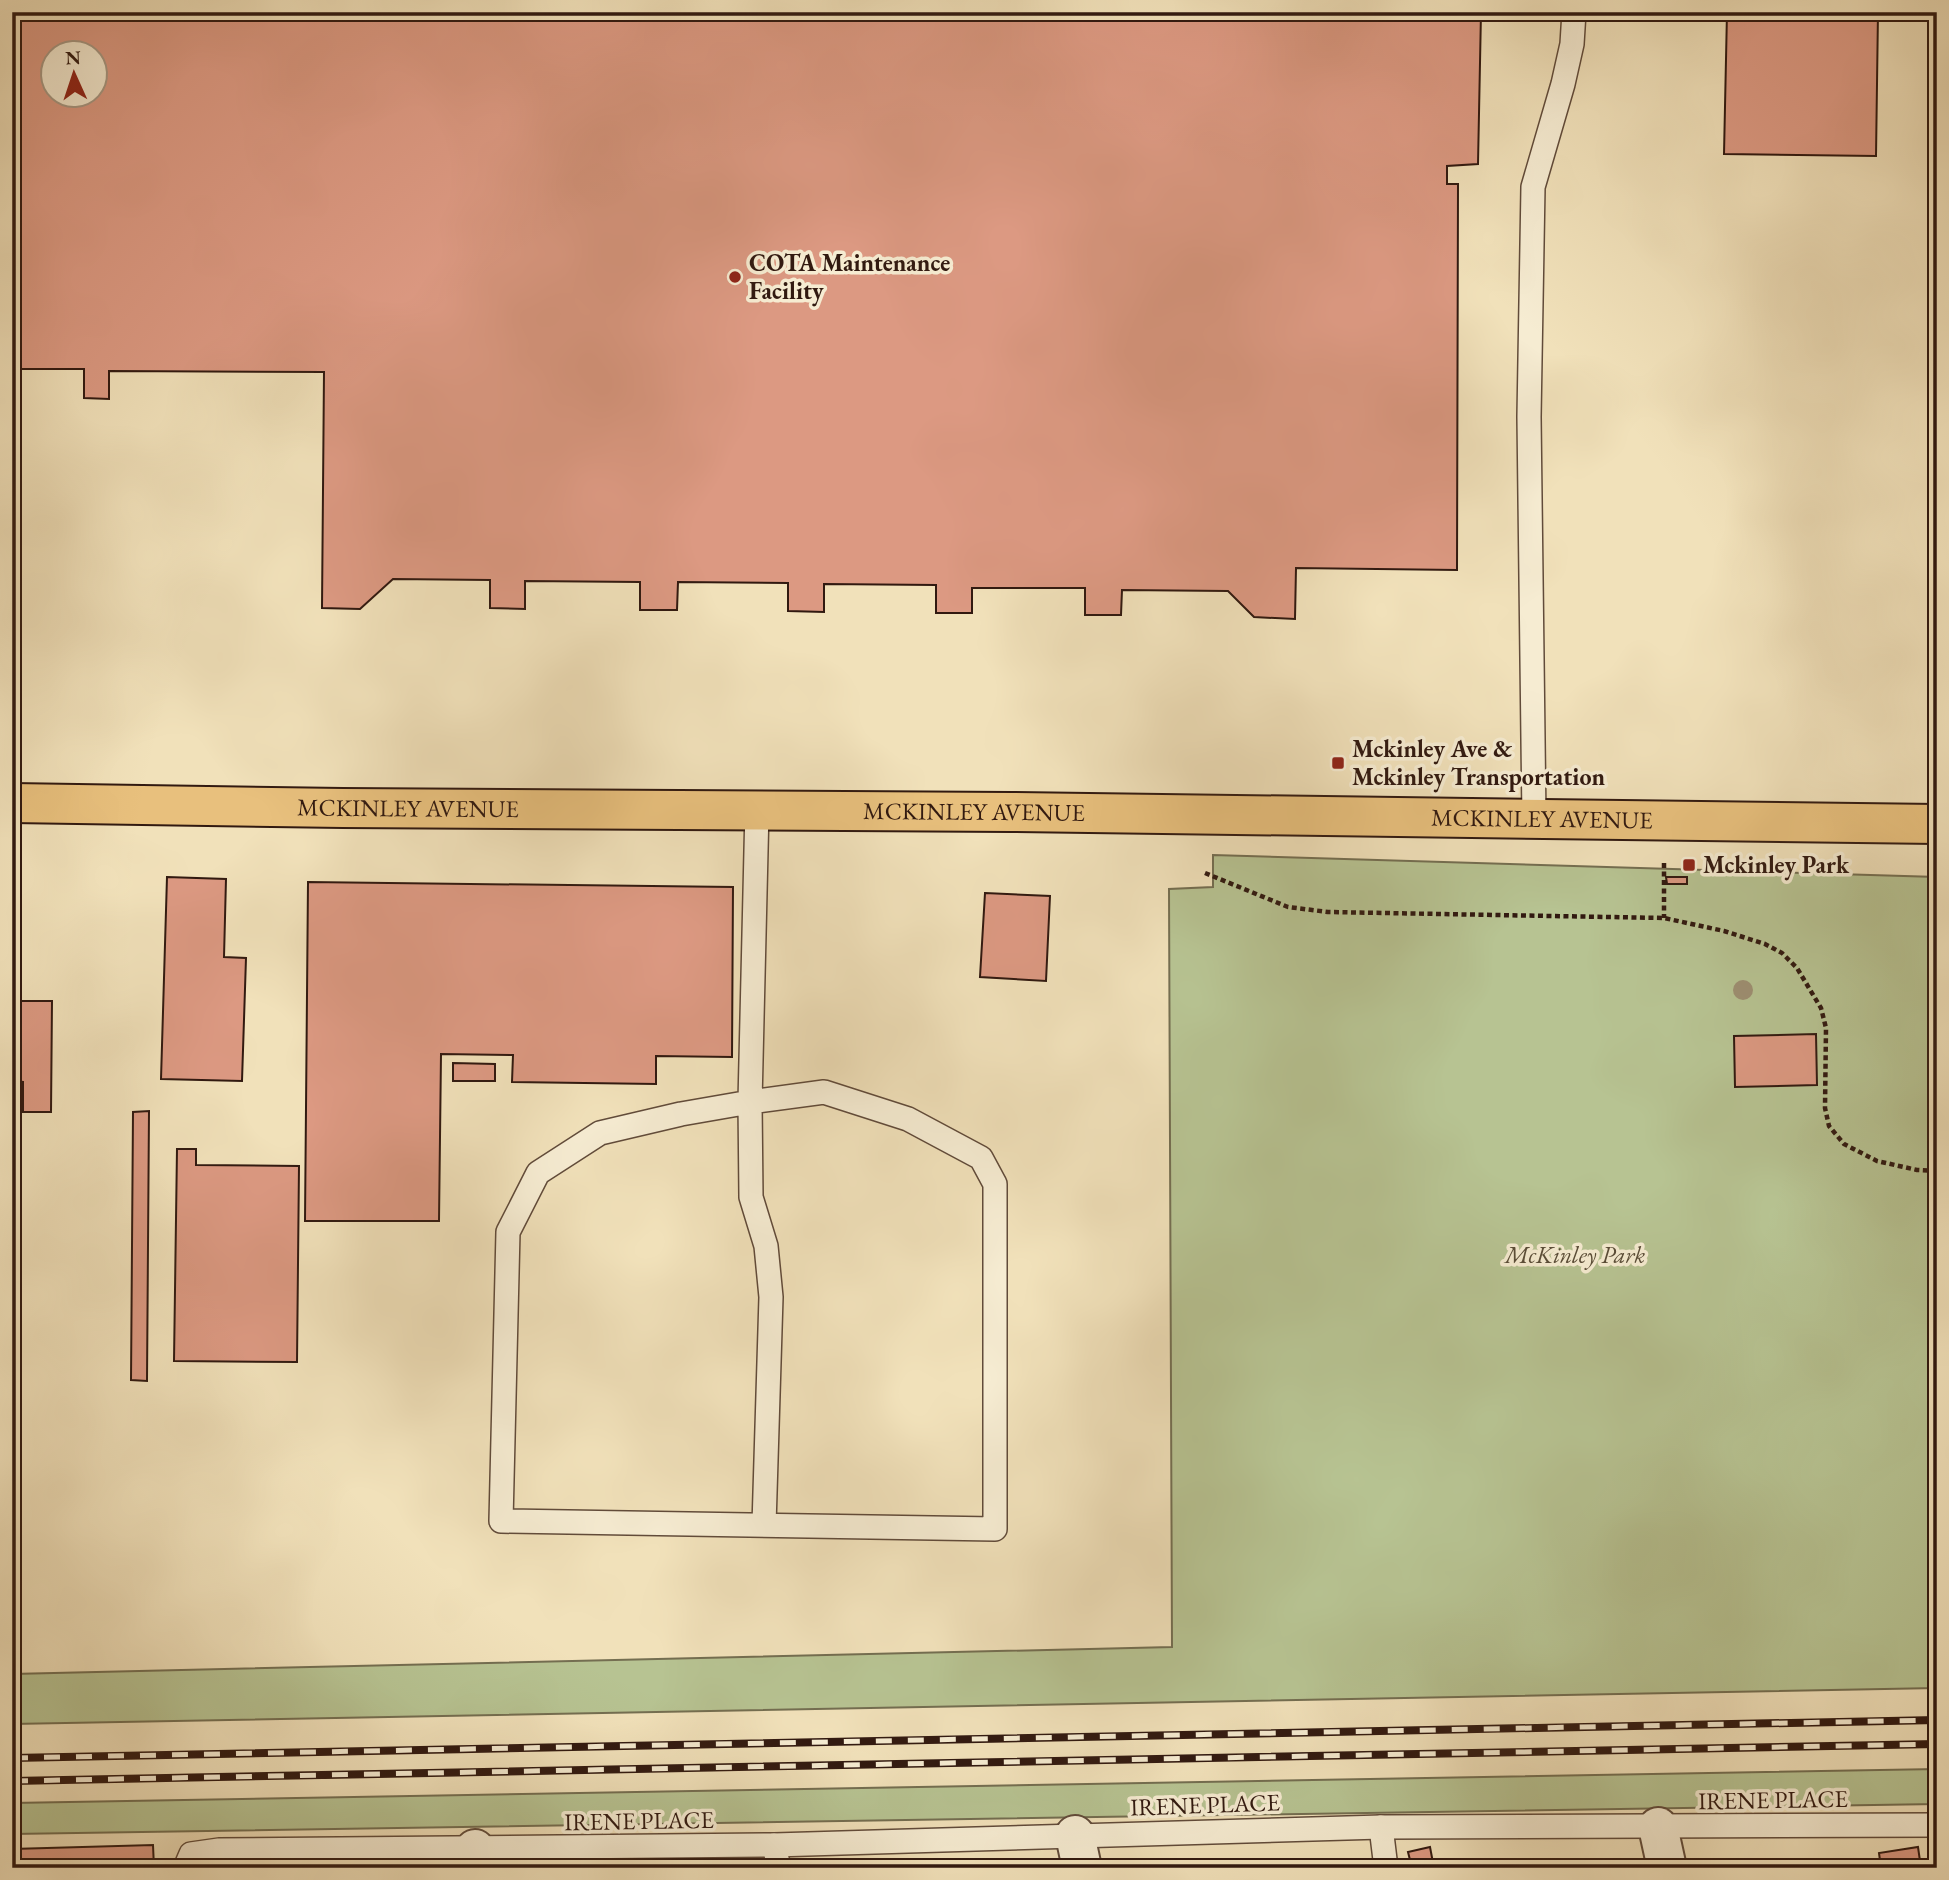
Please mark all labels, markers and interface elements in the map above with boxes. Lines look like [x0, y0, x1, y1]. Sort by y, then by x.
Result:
north arrow [38, 38, 108, 108]
text: N [65, 45, 82, 70]
place label: COTA Maintenance Facility [749, 247, 950, 307]
marker: COTA Maintenance Facility [727, 269, 743, 285]
place label: Mckinley Ave & Mckinley Transportation [1352, 733, 1605, 793]
marker: Mckinley Ave & Mckinley Transportation [1330, 755, 1346, 771]
street label: MCKINLEY AVENUE [297, 791, 519, 824]
street label: MCKINLEY AVENUE [863, 795, 1085, 828]
street label: MCKINLEY AVENUE [1431, 801, 1653, 835]
place label: Mckinley Park [1703, 849, 1850, 881]
marker: Mckinley Park [1681, 857, 1697, 873]
park label: McKinley Park [1503, 1239, 1645, 1270]
street label: IRENE PLACE [1698, 1783, 1848, 1816]
street label: IRENE PLACE [1130, 1786, 1280, 1823]
street label: IRENE PLACE [564, 1804, 714, 1837]

